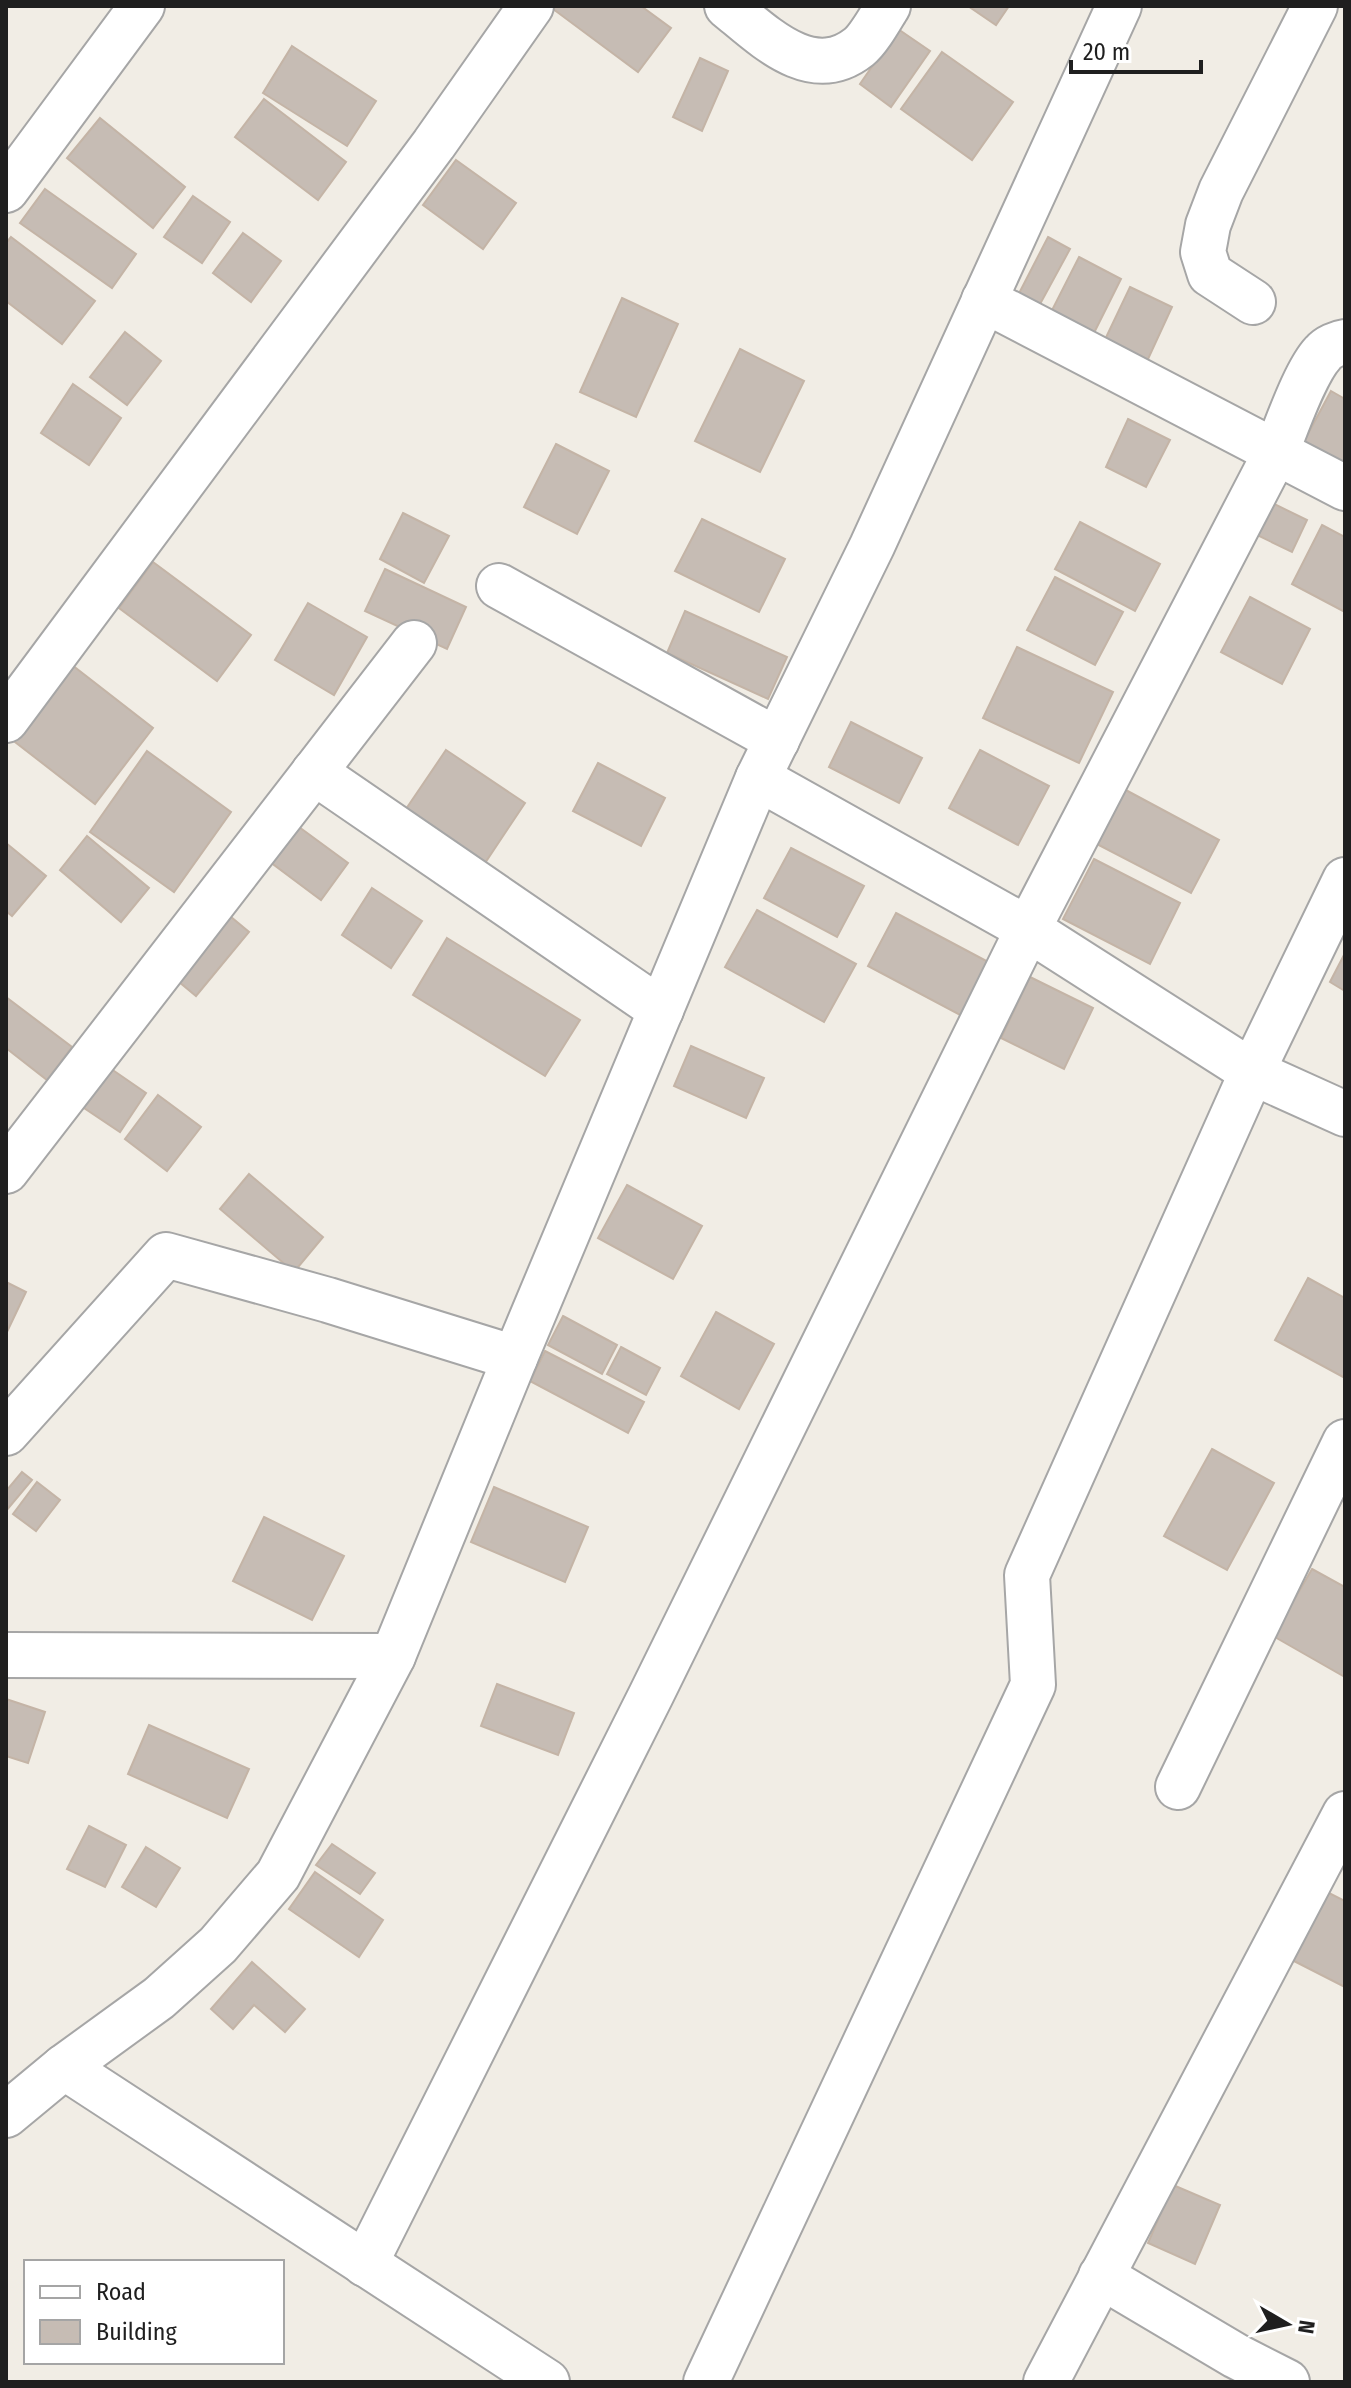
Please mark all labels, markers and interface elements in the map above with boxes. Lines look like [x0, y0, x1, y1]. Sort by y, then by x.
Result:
scale bar [1071, 24, 1201, 74]
text: 20 m [1083, 38, 1130, 66]
legend [24, 2260, 284, 2364]
text: Road [96, 2278, 146, 2306]
north arrow [1247, 2284, 1327, 2364]
text: Building [96, 2318, 178, 2346]
text: N [1292, 2318, 1321, 2336]

